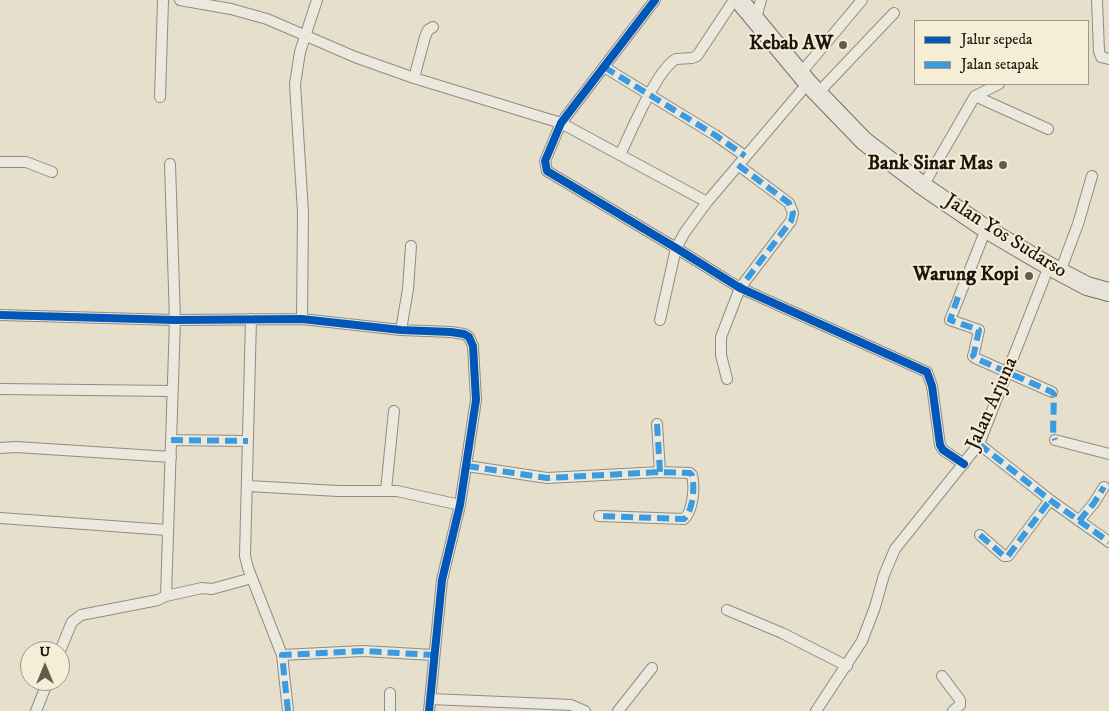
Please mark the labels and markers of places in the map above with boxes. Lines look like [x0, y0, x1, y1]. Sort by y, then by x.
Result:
place label: Kebab AW [749, 33, 833, 57]
marker: Kebab AW [837, 39, 849, 51]
place label: Bank Sinar Mas [867, 153, 993, 177]
marker: Bank Sinar Mas [997, 159, 1009, 171]
place label: Warung Kopi [913, 264, 1019, 288]
marker: Warung Kopi [1023, 270, 1035, 282]

